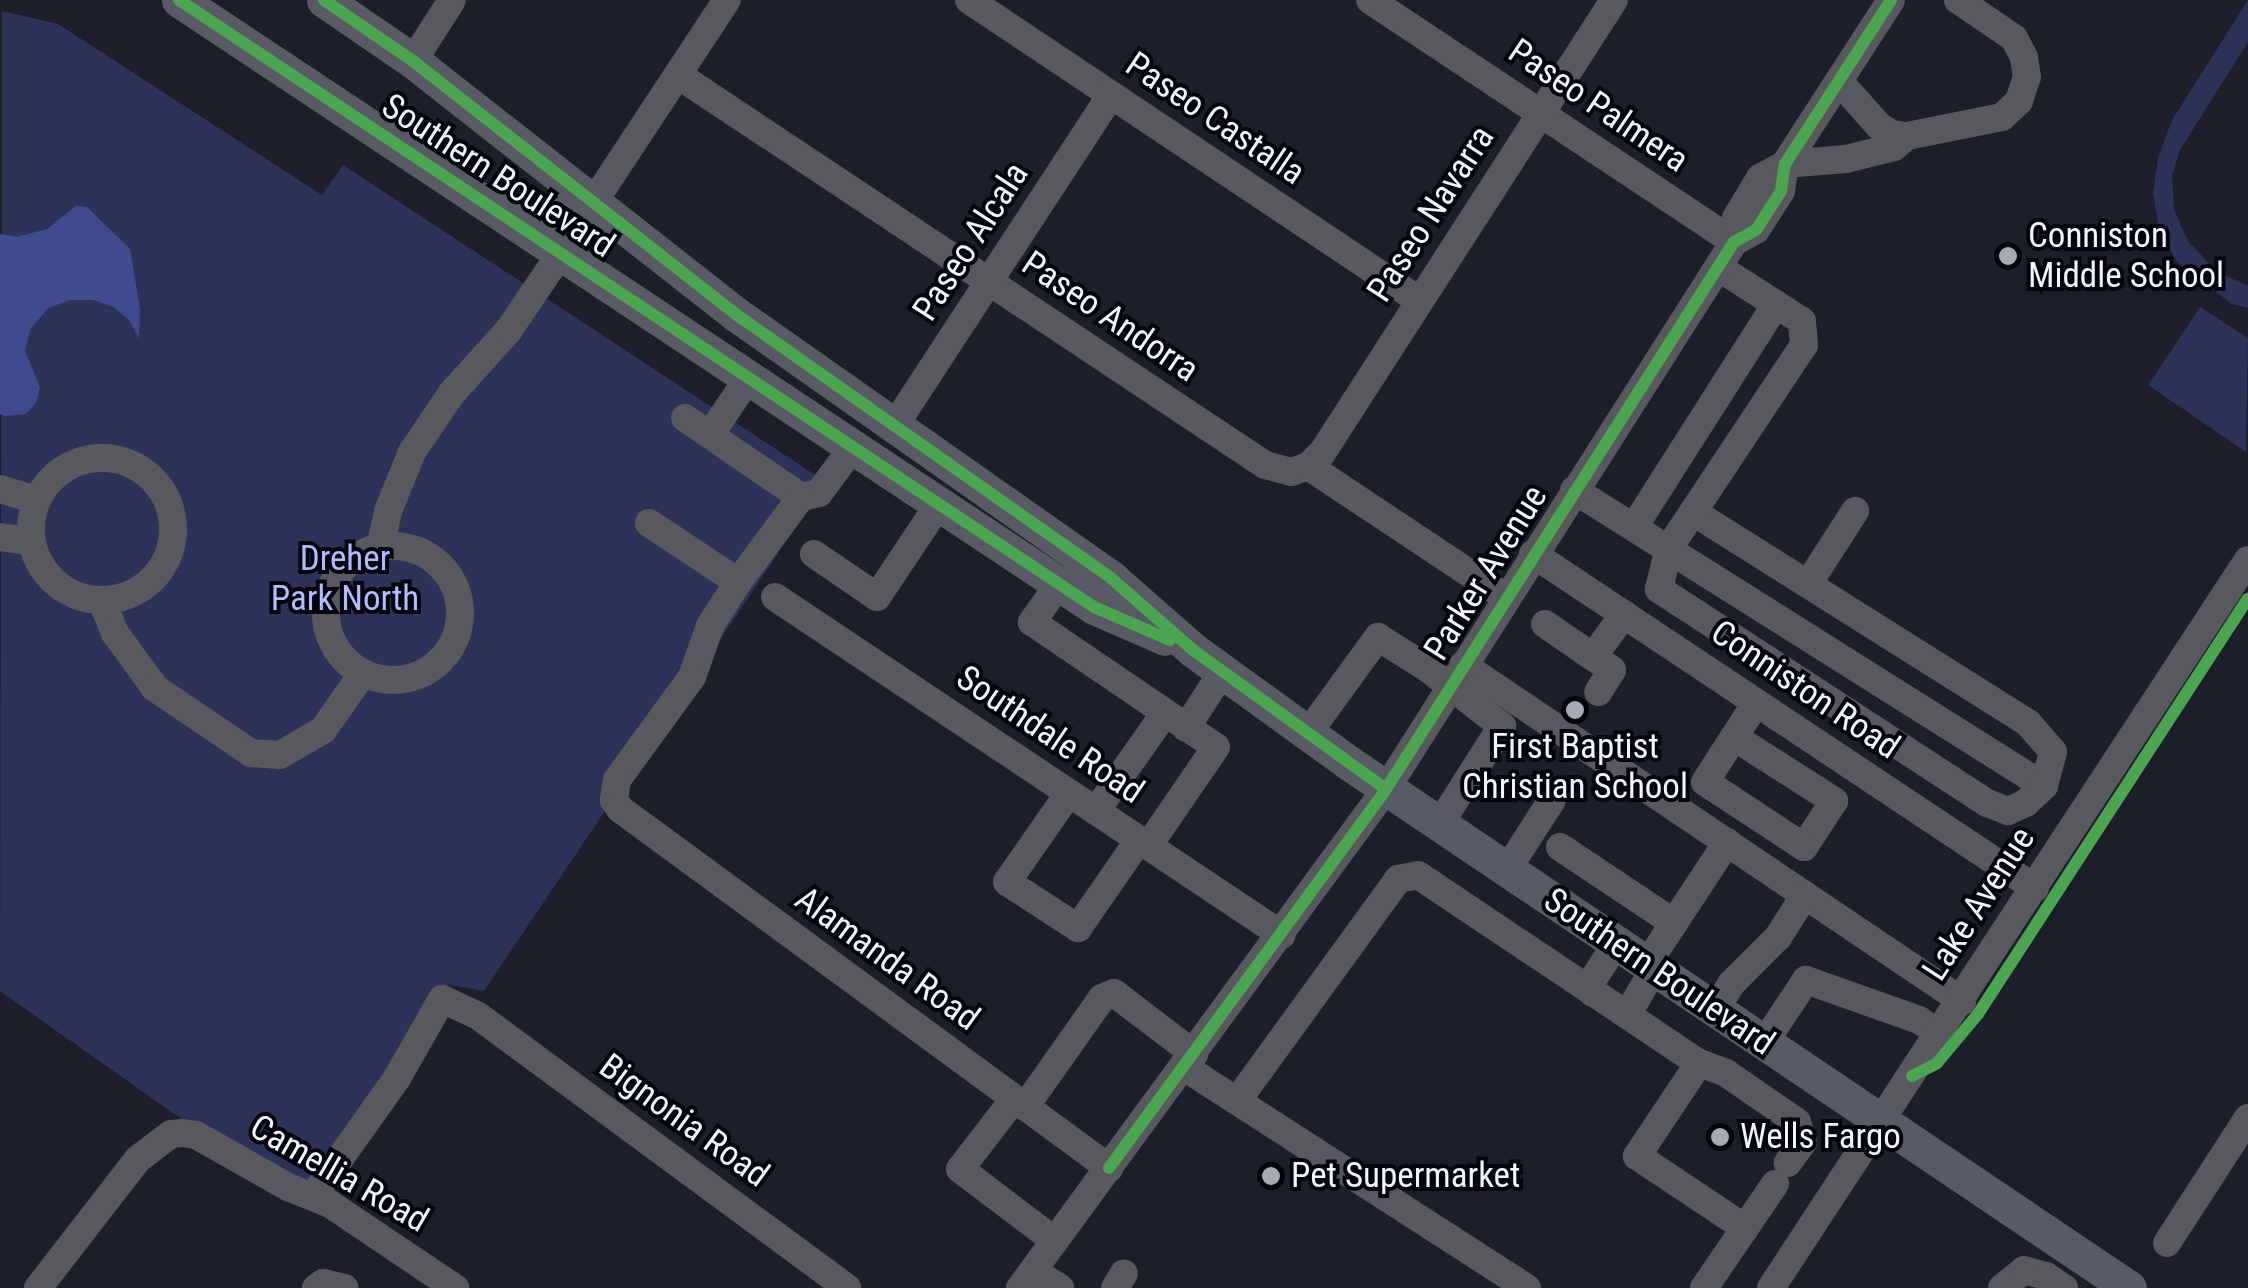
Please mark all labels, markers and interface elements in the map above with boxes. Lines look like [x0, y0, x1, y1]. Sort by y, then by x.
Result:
street label: Paseo Palmera [1500, 31, 1696, 181]
street label: Paseo Castalla [1118, 44, 1312, 194]
street label: Southern Boulevard [374, 85, 622, 267]
street label: Paseo Navarra [1359, 118, 1503, 310]
street label: Paseo Alcala [904, 155, 1038, 329]
place label: Conniston Middle School [2028, 215, 2224, 297]
street label: Paseo Andorra [1014, 243, 1206, 391]
marker: Conniston Middle School [1997, 245, 2019, 267]
street label: Parker Avenue [1416, 478, 1556, 668]
park label: Dreher Park North [271, 538, 419, 620]
street label: Conniston Road [1703, 612, 1907, 768]
street label: Southdale Road [948, 657, 1152, 813]
marker: First Baptist Christian School [1564, 699, 1586, 721]
place label: First Baptist Christian School [1462, 726, 1688, 808]
street label: Lake Avenue [1914, 820, 2044, 988]
street label: Alamanda Road [787, 878, 987, 1040]
street label: Southern Boulevard [1536, 879, 1782, 1065]
street label: Bignonia Road [591, 1046, 777, 1196]
street label: Camellia Road [243, 1106, 435, 1242]
place label: Wells Fargo [1740, 1116, 1901, 1158]
marker: Wells Fargo [1709, 1126, 1731, 1148]
place label: Pet Supermarket [1291, 1155, 1520, 1197]
marker: Pet Supermarket [1260, 1165, 1282, 1187]

